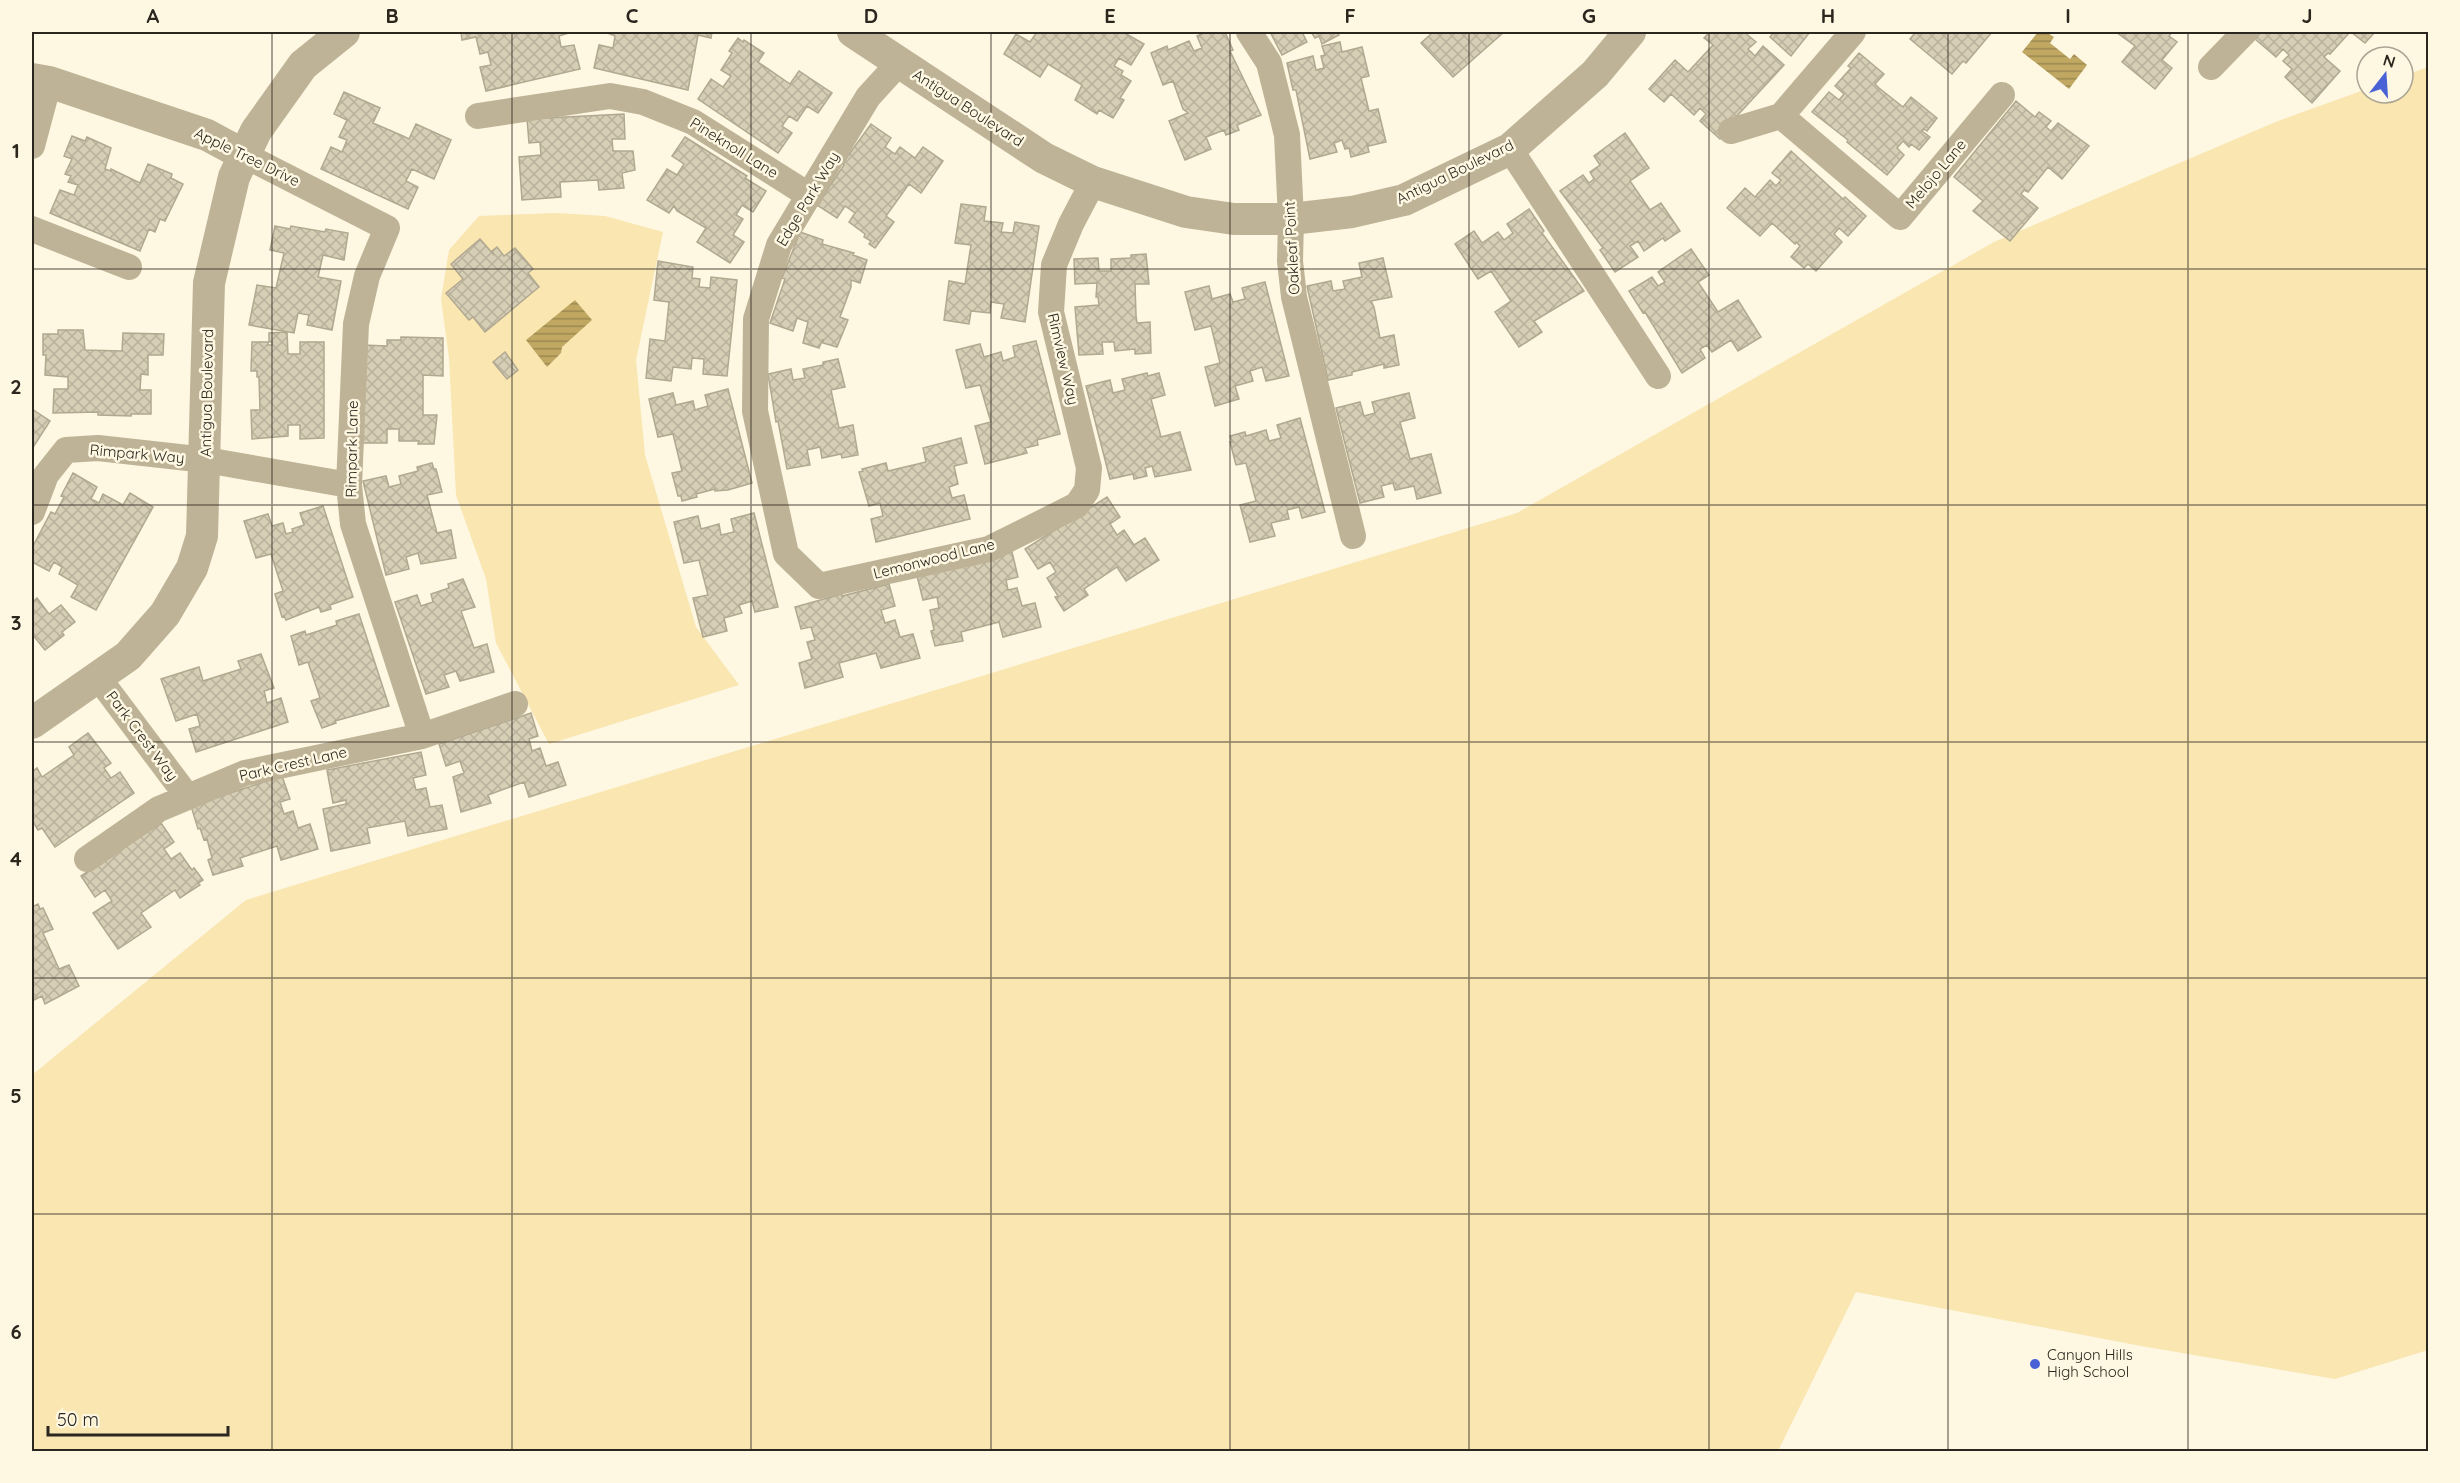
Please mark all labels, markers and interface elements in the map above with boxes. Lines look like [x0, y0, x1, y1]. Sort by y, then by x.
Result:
text: A [147, 3, 160, 28]
text: B [385, 3, 399, 28]
text: C [626, 3, 639, 28]
text: D [864, 3, 878, 28]
text: E [1104, 3, 1116, 28]
text: F [1344, 3, 1356, 28]
text: G [1582, 3, 1596, 28]
text: H [1821, 3, 1835, 28]
text: I [2065, 3, 2071, 28]
text: J [2301, 3, 2313, 28]
north arrow [2355, 45, 2415, 105]
text: N [2381, 49, 2398, 72]
street label: Antigua Boulevard [909, 65, 1027, 150]
street label: Pineknoll Lane [687, 113, 782, 182]
street label: Apple Tree Drive [192, 123, 303, 190]
street label: Antigua Boulevard [1393, 135, 1517, 208]
street label: Melojo Lane [1901, 135, 1970, 212]
text: 1 [12, 138, 20, 163]
street label: Edge Park Way [772, 148, 843, 249]
street label: Oakleaf Point [1280, 201, 1303, 295]
street label: Rimview Way [1044, 311, 1083, 407]
street label: Antigua Boulevard [196, 329, 217, 457]
text: 2 [10, 374, 22, 399]
street label: Rimpark Lane [341, 400, 362, 498]
street label: Rimpark Way [89, 440, 185, 467]
street label: Lemonwood Lane [871, 534, 997, 583]
text: 3 [11, 610, 21, 635]
street label: Park Crest Way [102, 687, 182, 784]
street label: Park Crest Lane [237, 742, 349, 785]
text: 4 [10, 846, 22, 871]
text: 5 [10, 1083, 22, 1108]
text: 6 [10, 1319, 22, 1344]
place label: Canyon Hills High School [2047, 1345, 2133, 1381]
marker: Canyon Hills High School [2028, 1357, 2042, 1371]
scale bar [48, 1399, 228, 1437]
text: 50 m [57, 1408, 99, 1431]

